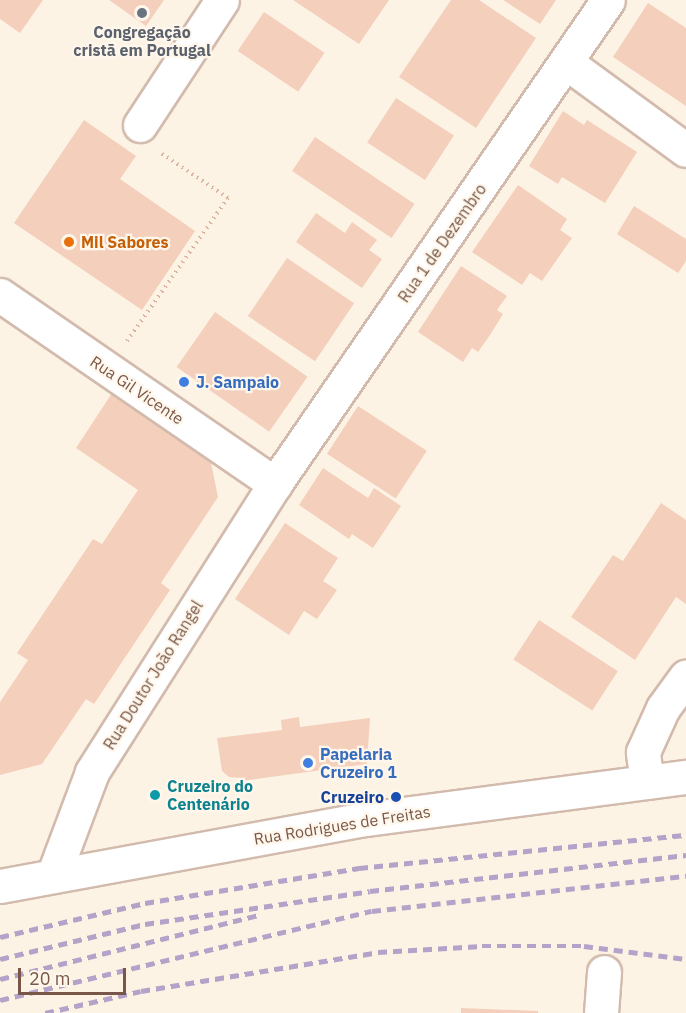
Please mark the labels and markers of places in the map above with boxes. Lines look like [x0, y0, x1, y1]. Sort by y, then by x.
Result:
marker: Congregação cristã em Portugal [135, 6, 149, 20]
place label: Congregação cristã em Portugal [73, 22, 211, 60]
place label: Mil Sabores [81, 232, 169, 252]
marker: Mil Sabores [62, 235, 76, 249]
place label: J. Sampaio [196, 372, 279, 392]
marker: J. Sampaio [177, 375, 191, 389]
place label: Papelaria Cruzeiro 1 [320, 744, 397, 782]
marker: Papelaria Cruzeiro 1 [301, 756, 315, 770]
place label: Cruzeiro do Centenário [167, 776, 253, 814]
place label: Cruzeiro [321, 787, 384, 807]
marker: Cruzeiro do Centenário [148, 788, 162, 802]
marker: Cruzeiro [389, 790, 403, 804]

